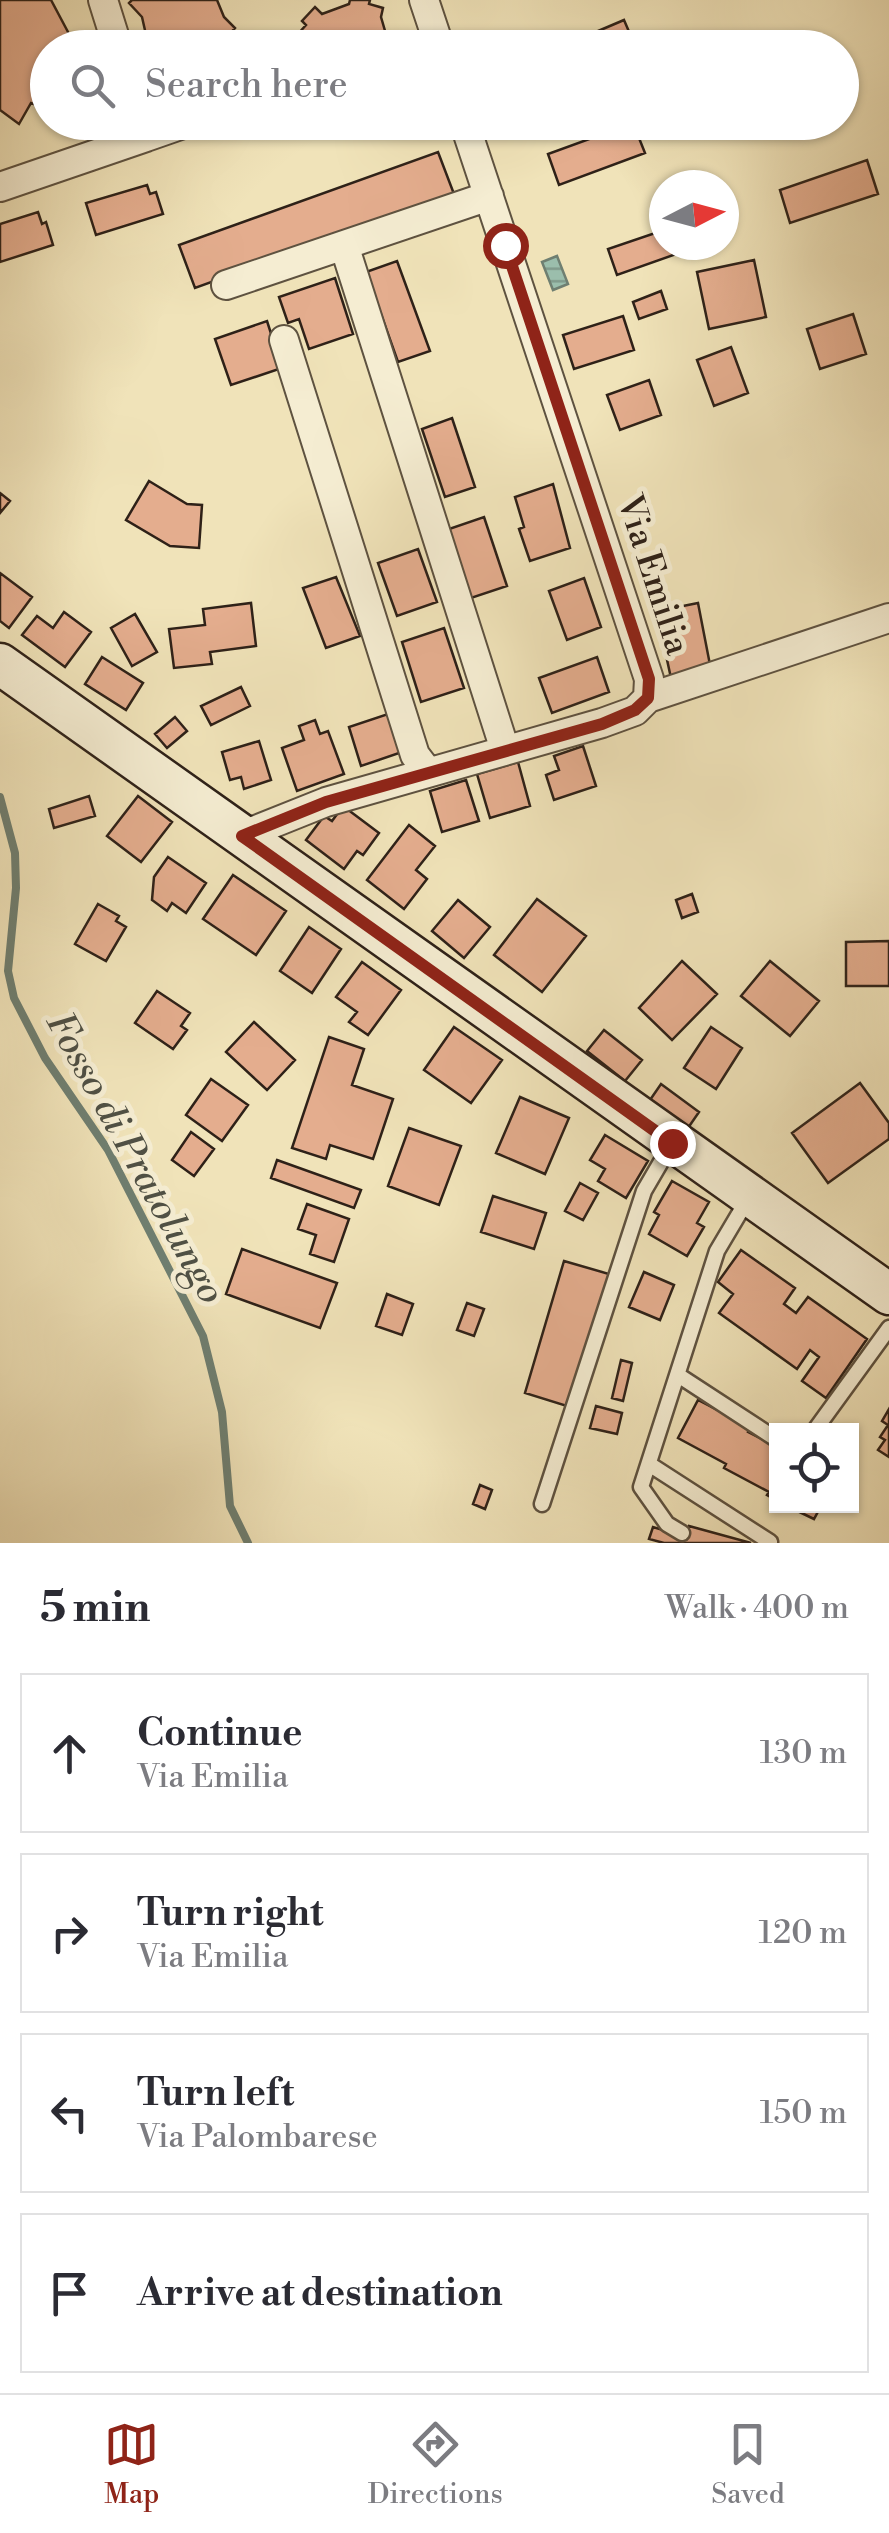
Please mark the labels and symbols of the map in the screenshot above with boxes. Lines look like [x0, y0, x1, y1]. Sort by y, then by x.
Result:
north arrow [649, 170, 739, 260]
route start [483, 223, 529, 269]
street label: Via Emilia [607, 489, 699, 661]
water label: Fosso di Pratolungo [35, 1004, 235, 1312]
route end [650, 1121, 696, 1167]

